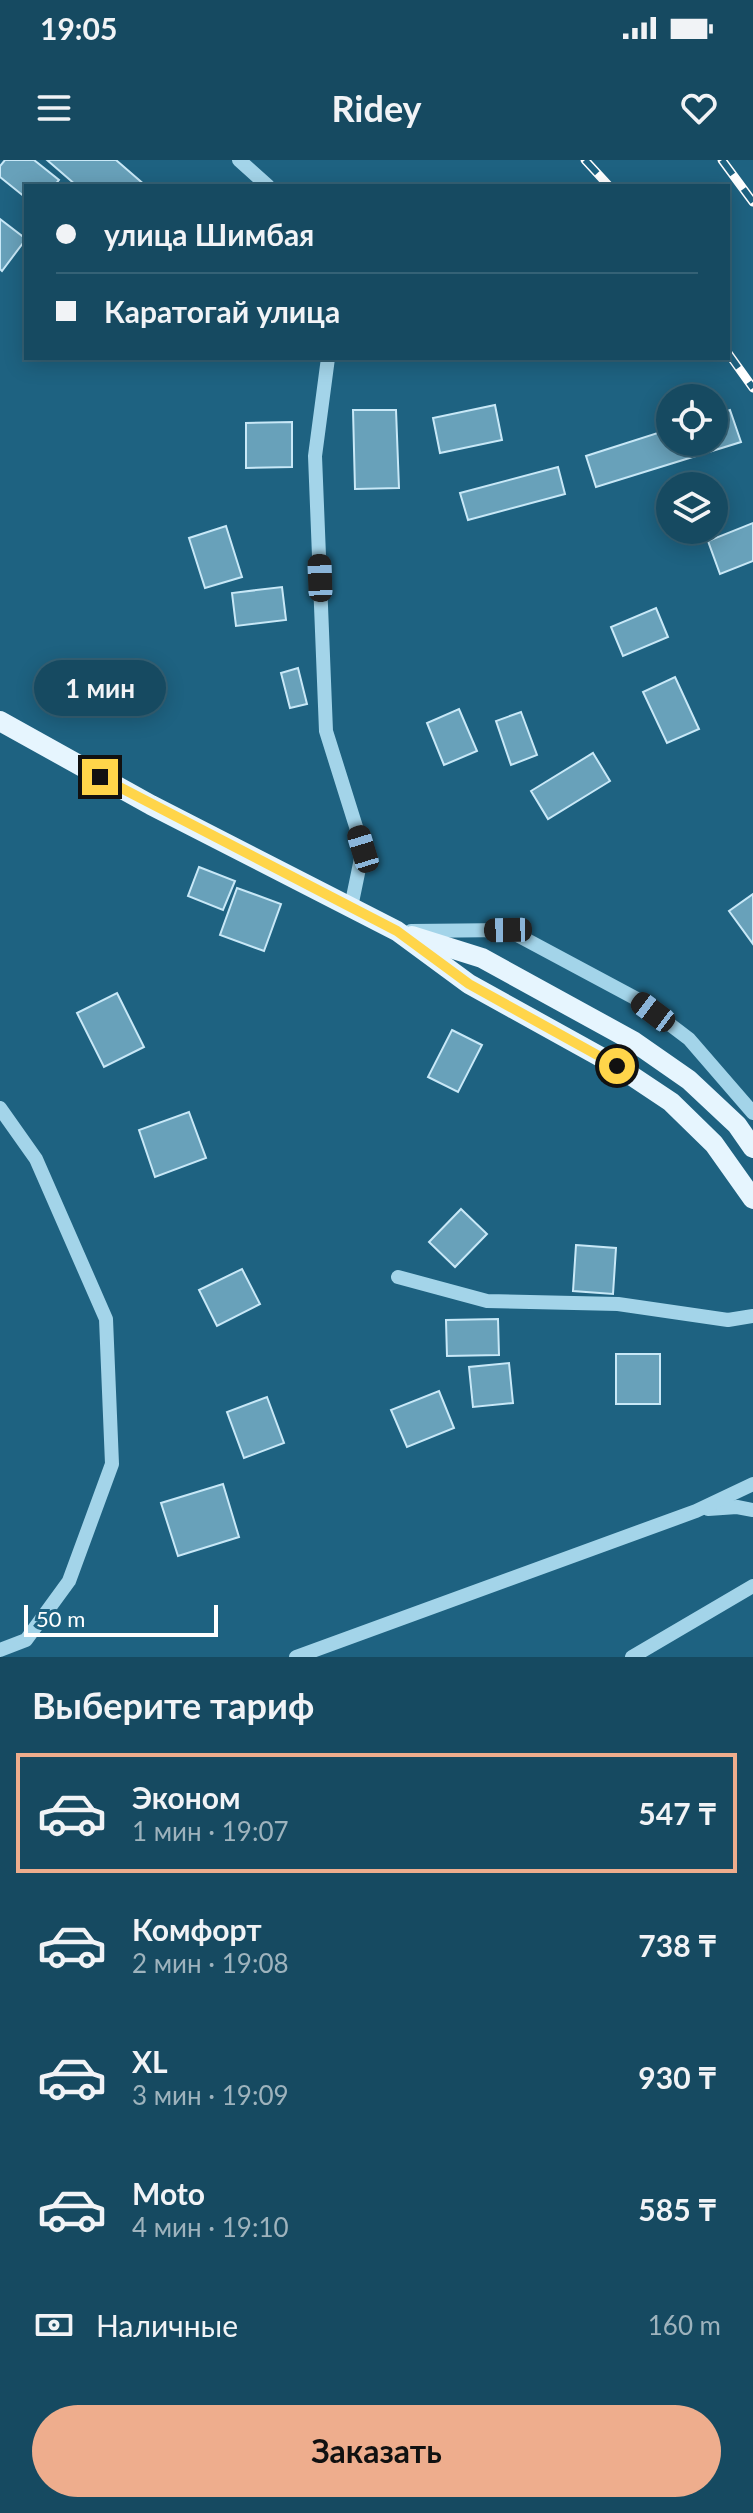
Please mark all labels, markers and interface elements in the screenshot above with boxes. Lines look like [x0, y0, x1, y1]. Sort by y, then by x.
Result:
text: 19:05 [40, 10, 117, 46]
icon: menu [32, 86, 76, 130]
text: Ridey [331, 86, 422, 130]
icon: heart [677, 86, 721, 130]
text: улица Шимбая [104, 216, 314, 252]
text: Каратогай улица [104, 293, 340, 329]
map controls [656, 384, 728, 544]
button: locate [656, 384, 728, 456]
button: layers [656, 472, 728, 544]
car [307, 554, 333, 602]
callout: 1 мин [34, 661, 166, 717]
text: 1 мин [65, 672, 135, 704]
route end [82, 759, 118, 795]
car [345, 823, 381, 875]
car [484, 918, 532, 942]
car [627, 988, 679, 1036]
route start [599, 1048, 635, 1084]
scale bar [24, 1601, 218, 1637]
text: 50 m [36, 1605, 85, 1632]
text: Выберите тариф [32, 1683, 314, 1727]
icon: car [36, 1777, 108, 1849]
text: Эконом [132, 1779, 241, 1815]
text: 547 ₸ [638, 1795, 717, 1831]
text: 1 мин · 19:07 [132, 1815, 289, 1847]
icon: car [36, 1909, 108, 1981]
text: Комфорт [132, 1911, 262, 1947]
text: 738 ₸ [638, 1927, 717, 1963]
text: 2 мин · 19:08 [132, 1947, 289, 1979]
icon: car [36, 2041, 108, 2113]
text: XL [132, 2043, 168, 2079]
text: 930 ₸ [638, 2059, 717, 2095]
text: 3 мин · 19:09 [132, 2079, 289, 2111]
icon: car [36, 2173, 108, 2245]
text: Moto [132, 2175, 205, 2211]
text: 585 ₸ [638, 2191, 717, 2227]
text: 4 мин · 19:10 [132, 2211, 289, 2243]
icon: cash [32, 2303, 76, 2347]
text: Наличные [96, 2307, 238, 2343]
text: 160 m [648, 2309, 721, 2341]
button: Заказать [32, 2405, 721, 2497]

